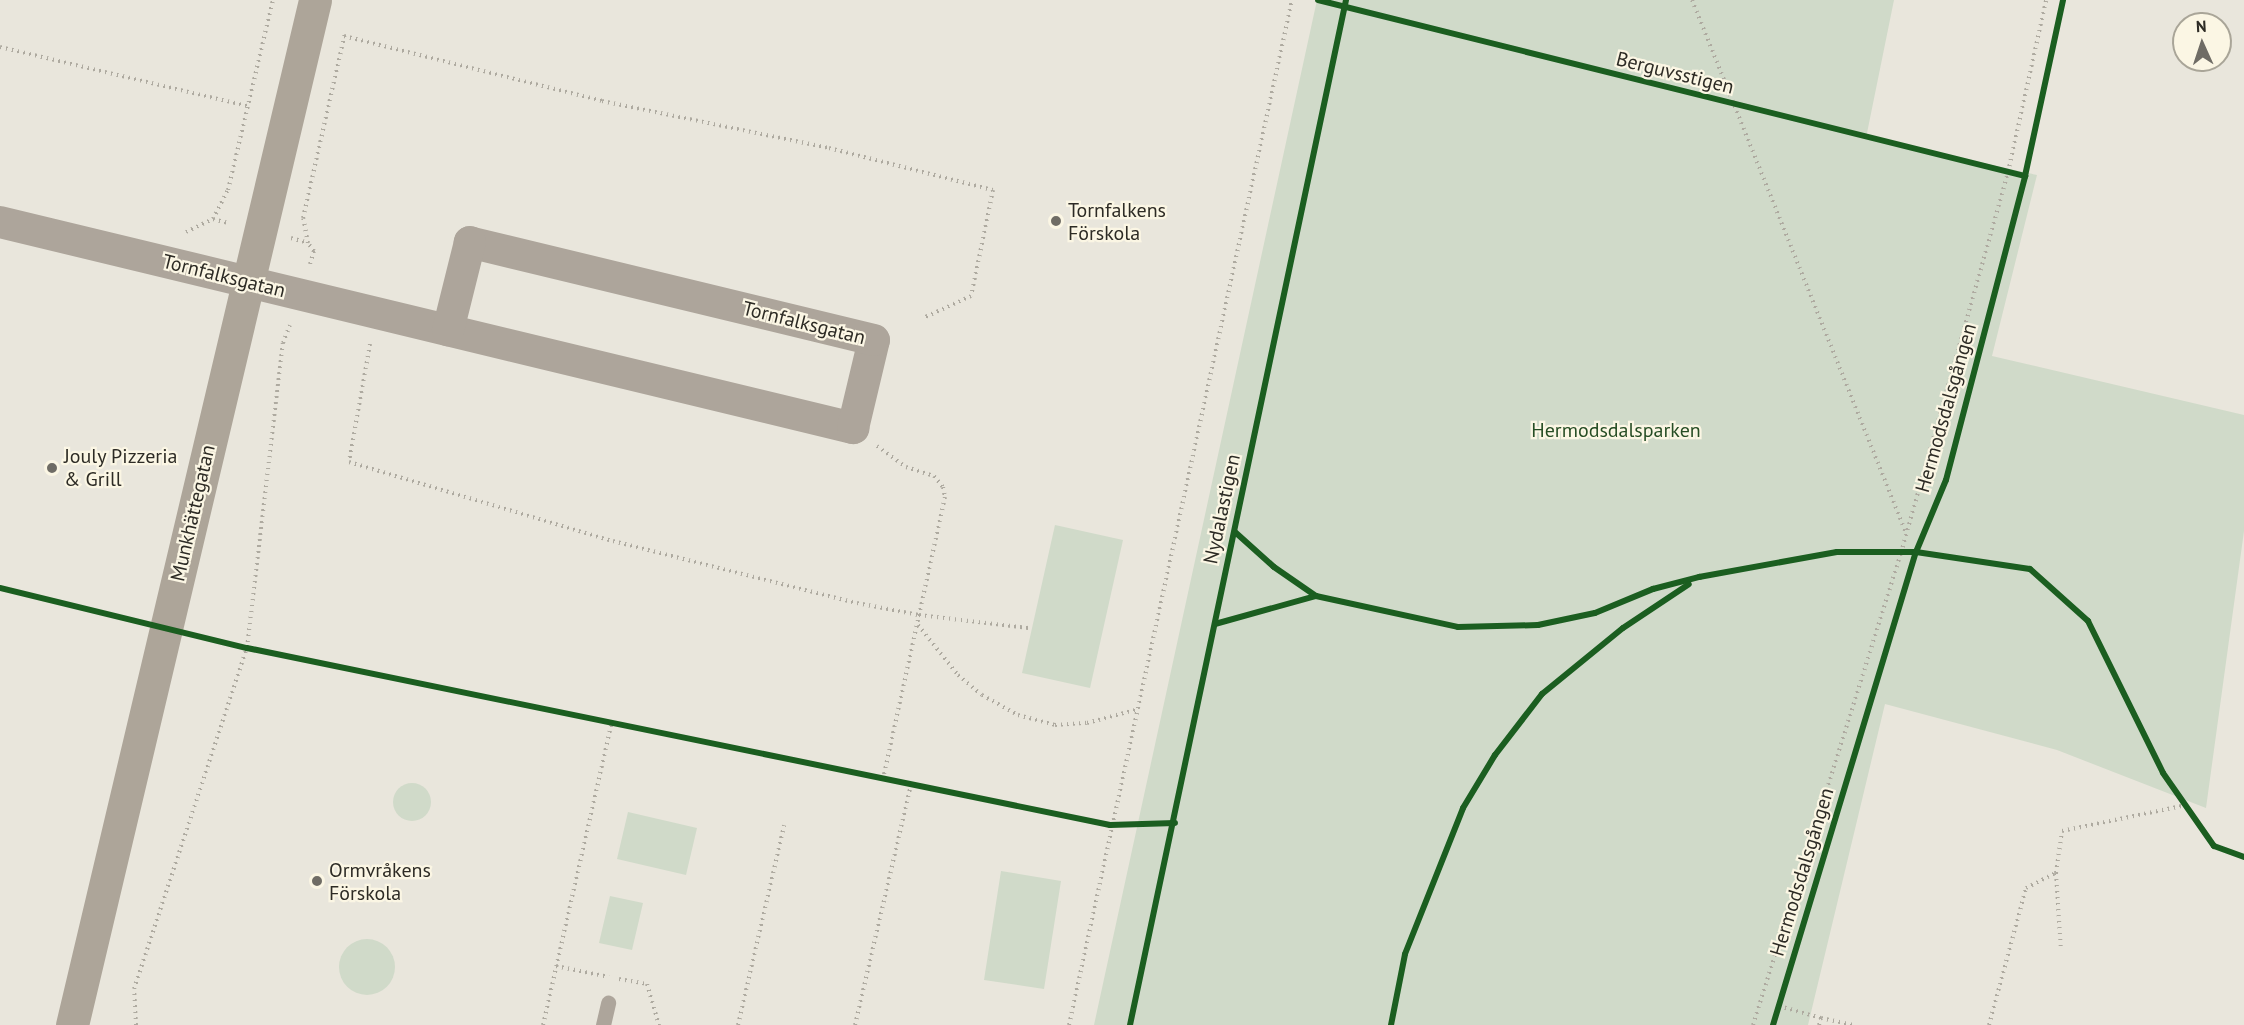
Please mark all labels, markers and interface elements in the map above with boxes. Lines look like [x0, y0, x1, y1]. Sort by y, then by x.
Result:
north arrow [2172, 12, 2232, 72]
text: N [2195, 16, 2207, 36]
street label: Berguvsstigen [1614, 47, 1736, 99]
place label: Tornfalkens Förskola [1068, 198, 1166, 245]
marker: Tornfalkens Förskola [1049, 214, 1063, 228]
street label: Tornfalksgatan [160, 249, 288, 303]
street label: Tornfalksgatan [740, 296, 868, 350]
street label: Hermodsdalsgången [1910, 321, 1982, 495]
park label: Hermodsdalsparken [1531, 418, 1701, 442]
street label: Munkhättegatan [166, 442, 220, 584]
place label: Jouly Pizzeria & Grill [64, 444, 178, 491]
street label: Nydalastigen [1199, 452, 1245, 566]
marker: Jouly Pizzeria & Grill [45, 461, 59, 475]
street label: Hermodsdalsgången [1765, 785, 1839, 959]
place label: Ormvråkens Förskola [329, 858, 431, 905]
marker: Ormvråkens Förskola [310, 874, 324, 888]

